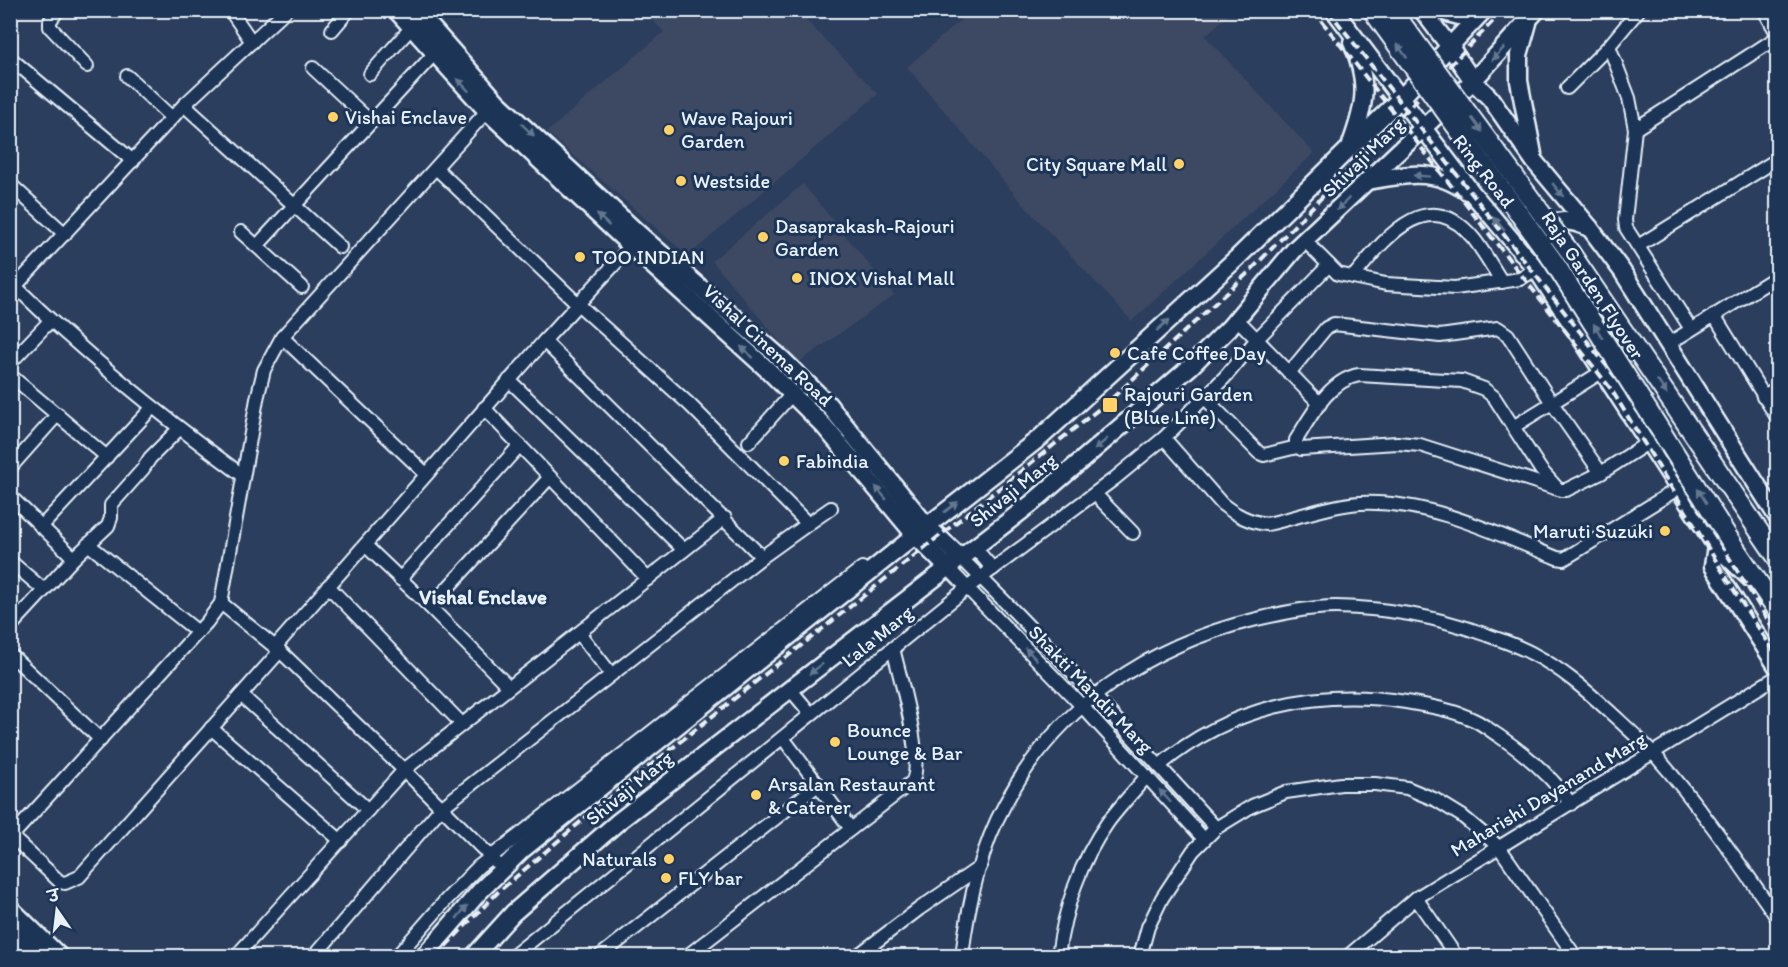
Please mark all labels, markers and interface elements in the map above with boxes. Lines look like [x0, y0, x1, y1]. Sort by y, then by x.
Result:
one-way arrow [1396, 44, 1408, 59]
one-way arrow [1492, 46, 1505, 61]
one-way arrow [456, 78, 470, 92]
place label: Vishai Enclave [345, 105, 467, 129]
place label: Wave Rajouri Garden [681, 106, 793, 153]
marker: Vishai Enclave [326, 110, 340, 124]
street label: Shivaji Marg [1317, 111, 1410, 202]
one-way arrow [1470, 118, 1482, 133]
one-way arrow [520, 123, 535, 137]
marker: Wave Rajouri Garden [662, 123, 676, 137]
street label: Ring Road [1448, 129, 1520, 213]
place label: City Square Mall [1026, 152, 1167, 176]
marker: City Square Mall [1172, 157, 1186, 171]
place label: Westside [693, 169, 770, 193]
one-way arrow [1412, 171, 1431, 181]
marker: Westside [674, 174, 688, 188]
one-way arrow [1552, 182, 1565, 198]
one-way arrow [1337, 197, 1351, 211]
street label: Raja Garden Flyover [1536, 206, 1650, 364]
one-way arrow [597, 213, 611, 227]
place label: Dasaprakash-Rajouri Garden [775, 214, 955, 261]
one-way arrow [1492, 216, 1505, 232]
marker: Dasaprakash-Rajouri Garden [756, 230, 770, 244]
place label: TOO INDIAN [592, 245, 704, 269]
marker: TOO INDIAN [573, 250, 587, 264]
place label: INOX Vishal Mall [809, 266, 955, 290]
marker: INOX Vishal Mall [790, 271, 804, 285]
street label: Vishal Cinema Road [698, 279, 838, 411]
one-way arrow [1155, 319, 1170, 332]
one-way arrow [1593, 323, 1604, 339]
place label: Cafe Coffee Day [1127, 341, 1266, 365]
one-way arrow [740, 346, 755, 359]
marker: Cafe Coffee Day [1108, 346, 1122, 360]
one-way arrow [1656, 379, 1668, 395]
place label: Rajouri Garden (Blue Line) [1124, 382, 1253, 429]
marker: Rajouri Garden (Blue Line) [1101, 396, 1119, 414]
one-way arrow [1094, 437, 1109, 450]
street label: Shivaji Marg [965, 447, 1062, 532]
place label: Fabindia [796, 449, 869, 473]
marker: Fabindia [777, 454, 791, 468]
one-way arrow [875, 485, 888, 501]
one-way arrow [1697, 488, 1708, 504]
one-way arrow [944, 501, 959, 513]
place label: Maruti Suzuki [1533, 519, 1653, 543]
marker: Maruti Suzuki [1658, 524, 1672, 538]
district label: Vishal Enclave [419, 584, 547, 609]
street label: Lala Marg [836, 600, 918, 672]
street label: Shakti Mandir Marg [1024, 620, 1159, 759]
one-way arrow [1024, 646, 1038, 661]
one-way arrow [808, 663, 824, 675]
place label: Bounce Lounge & Bar [847, 718, 963, 765]
street label: Maharishi Dayanand Marg [1446, 726, 1651, 862]
marker: Bounce Lounge & Bar [828, 735, 842, 749]
street label: Shivaji Marg [581, 745, 678, 830]
place label: Arsalan Restaurant & Caterer [768, 772, 935, 819]
marker: Arsalan Restaurant & Caterer [749, 788, 763, 802]
one-way arrow [1158, 788, 1172, 803]
place label: Naturals [582, 847, 657, 871]
marker: Naturals [662, 852, 676, 866]
place label: FLY bar [678, 866, 743, 890]
marker: FLY bar [659, 871, 673, 885]
north arrow [27, 880, 87, 940]
text: उ [44, 885, 62, 907]
one-way arrow [455, 905, 468, 920]

